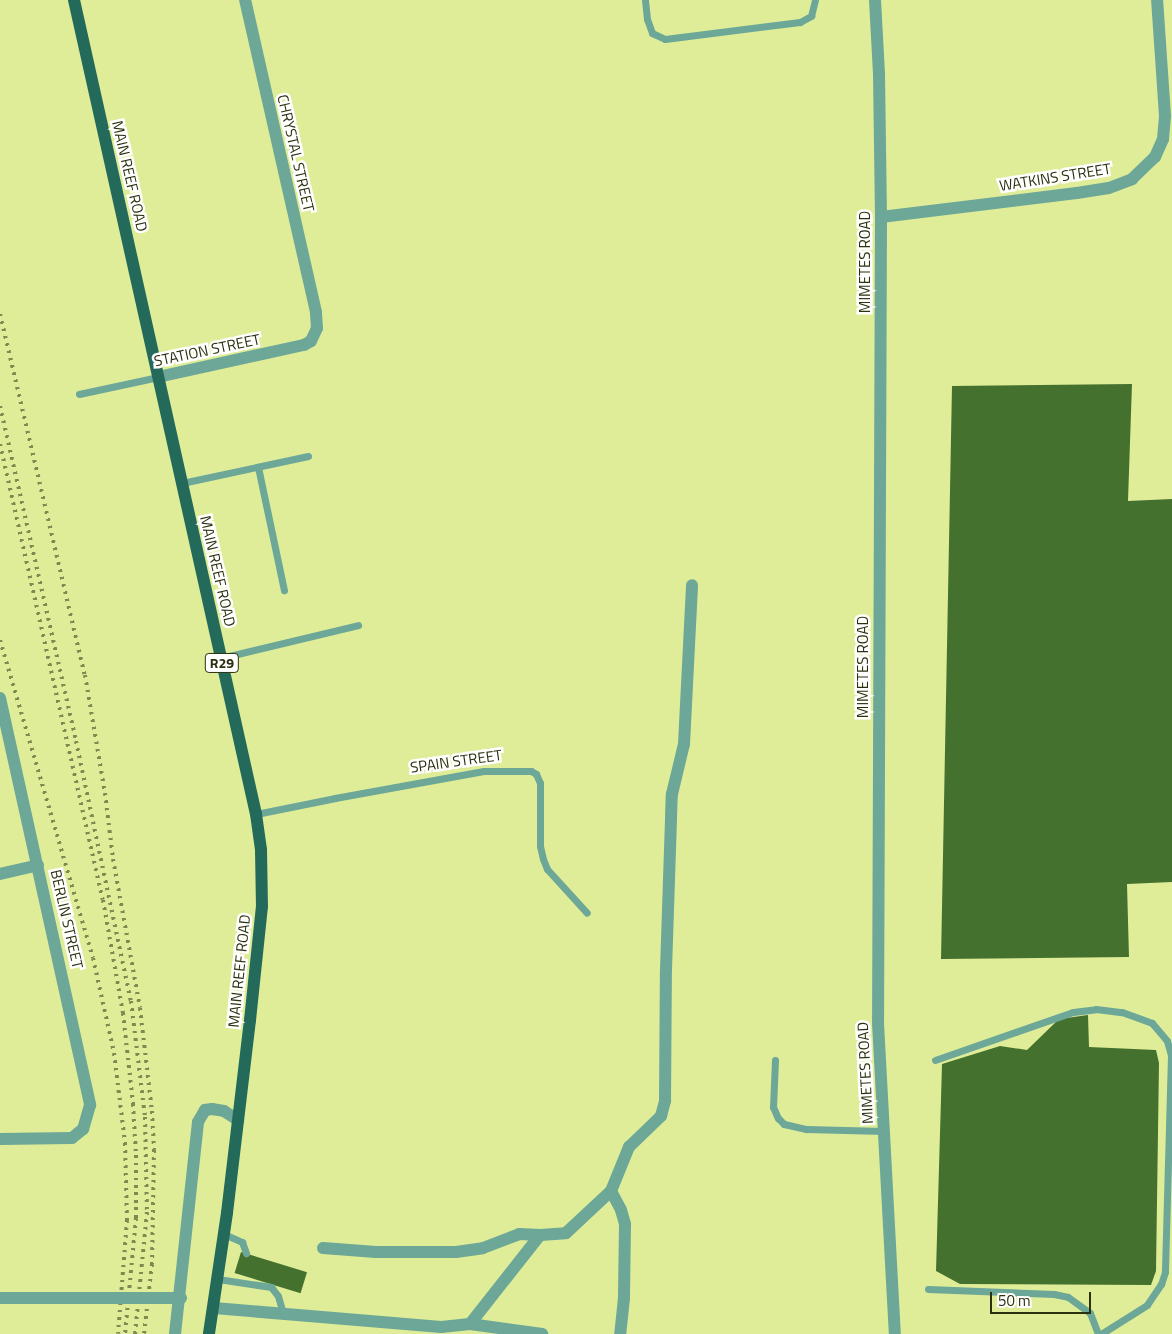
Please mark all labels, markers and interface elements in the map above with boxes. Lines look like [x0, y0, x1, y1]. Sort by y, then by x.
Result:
street label: CHRYSTAL STREET [274, 93, 318, 213]
street label: MAIN REEF ROAD [108, 119, 152, 233]
street label: WATKINS STREET [998, 159, 1112, 195]
street label: MIMETES ROAD [856, 211, 874, 313]
street label: STATION STREET [152, 330, 262, 370]
street label: MAIN REEF ROAD [196, 514, 240, 628]
street label: MIMETES ROAD [854, 616, 872, 718]
road number: R29 [204, 651, 240, 674]
street label: SPAIN STREET [409, 746, 503, 776]
street label: BERLIN STREET [47, 868, 87, 970]
street label: MAIN REEF ROAD [224, 914, 254, 1028]
street label: MIMETES ROAD [853, 1021, 877, 1125]
scale bar [992, 1282, 1093, 1314]
text: 50 m [998, 1289, 1031, 1312]

